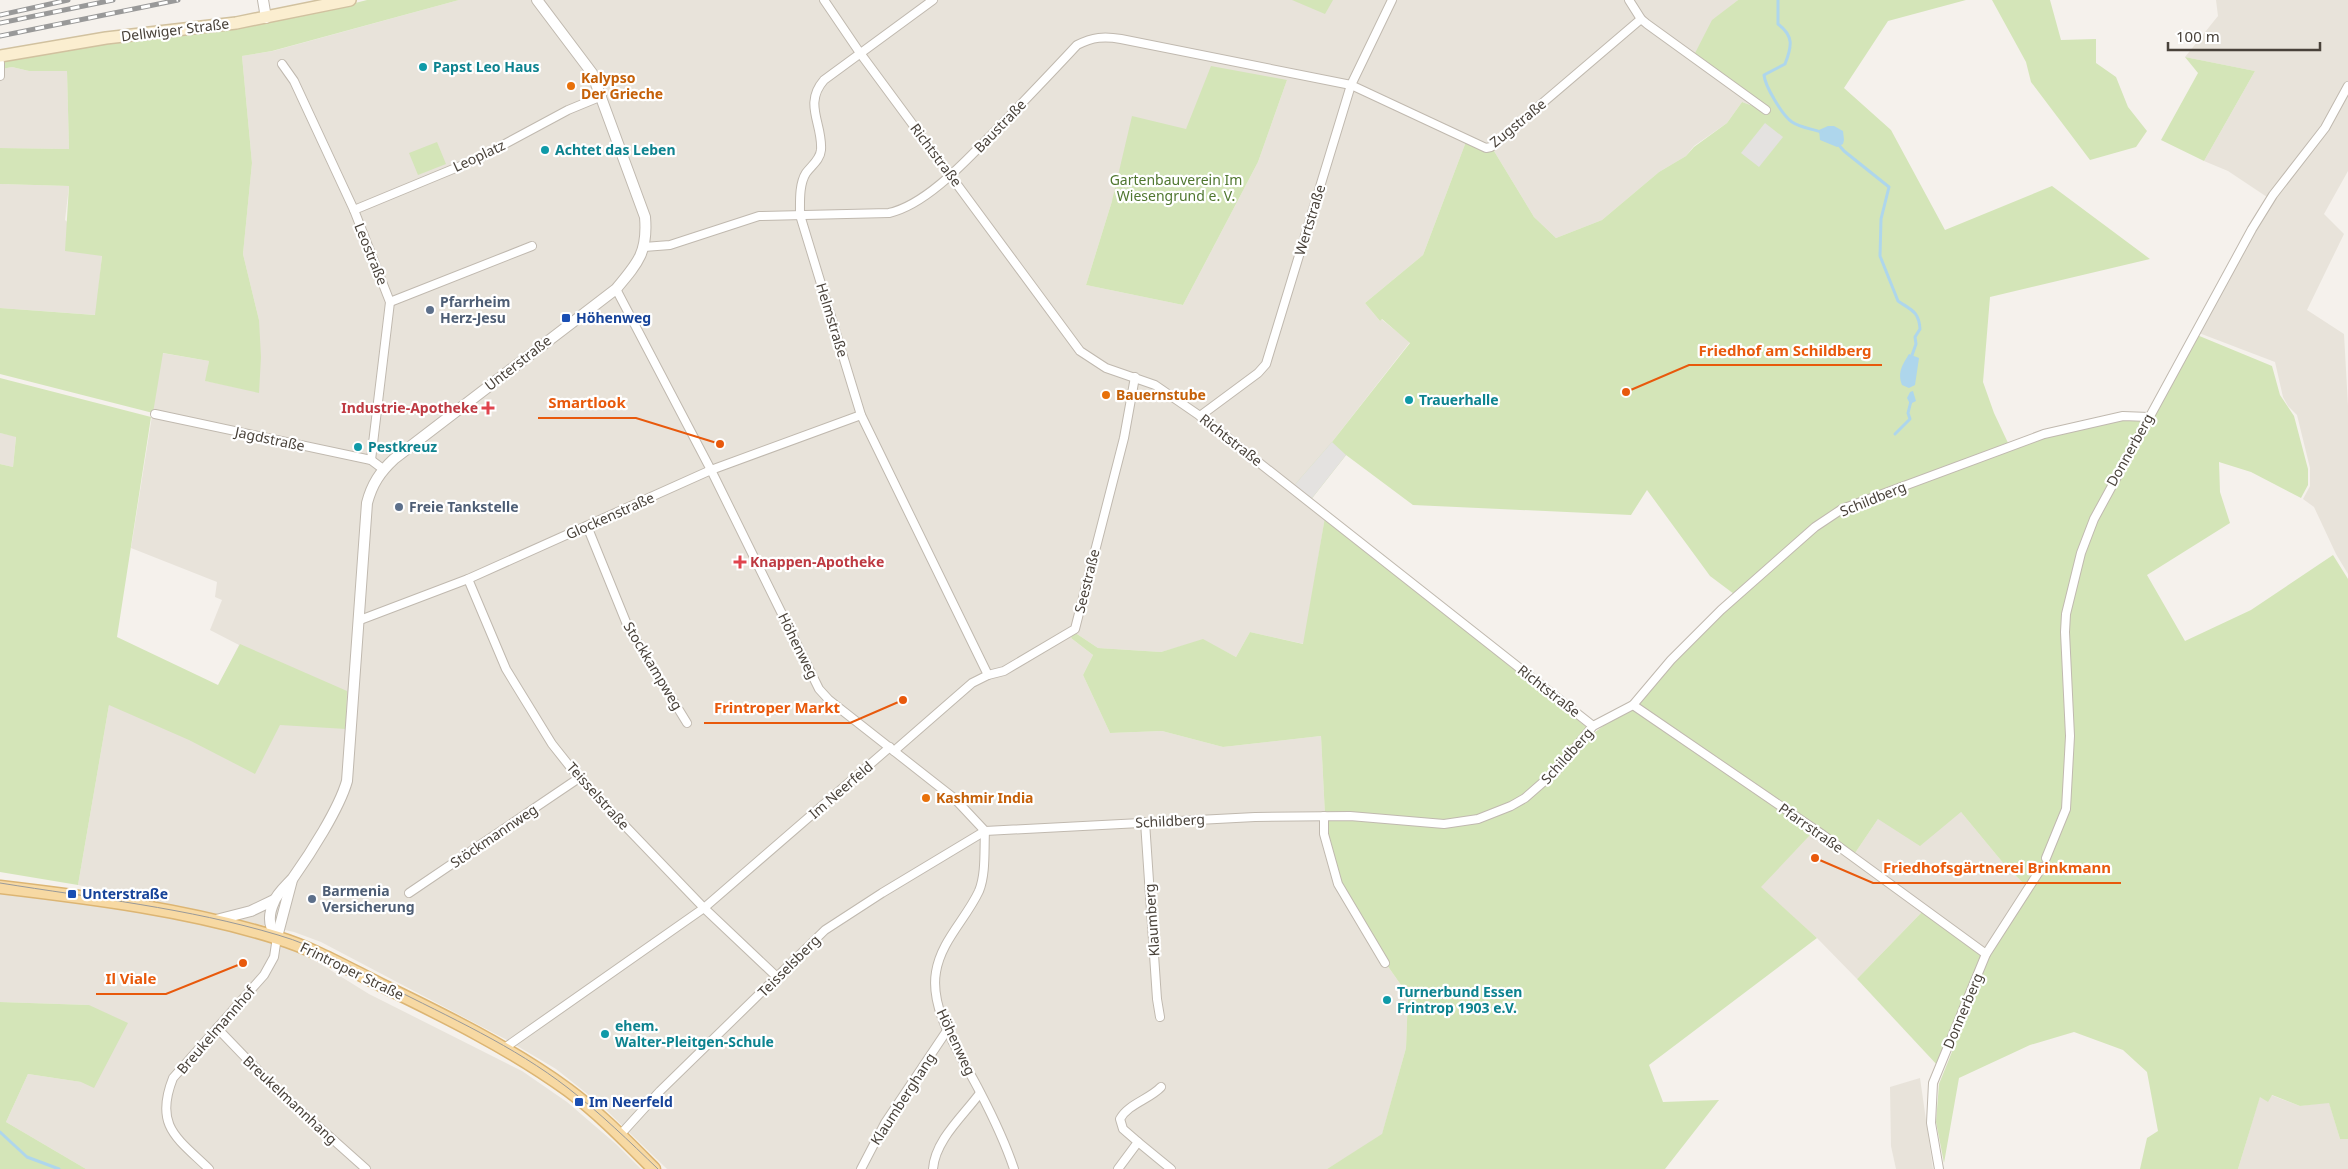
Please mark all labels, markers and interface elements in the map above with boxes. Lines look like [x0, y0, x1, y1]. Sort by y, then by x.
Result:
street label: Dellwiger Straße [120, 13, 230, 46]
scale bar [2168, 20, 2320, 52]
text: 100 m [2176, 26, 2220, 46]
place label: Papst Leo Haus [433, 57, 539, 76]
marker: Papst Leo Haus [417, 61, 429, 73]
place label: Kalypso Der Grieche [581, 68, 663, 103]
marker: Kalypso Der Grieche [565, 80, 577, 92]
street label: Zugstraße [1486, 94, 1550, 151]
street label: Baustraße [969, 95, 1030, 157]
street label: Richtstraße [906, 119, 966, 190]
street label: Leoplatz [450, 135, 508, 176]
place label: Achtet das Leben [555, 140, 676, 159]
marker: Achtet das Leben [539, 144, 551, 156]
park label: Gartenbauverein Im Wiesengrund e. V. [1110, 170, 1242, 205]
street label: Wertstraße [1290, 182, 1329, 258]
street label: Leostraße [350, 220, 393, 288]
street label: Helmstraße [812, 280, 853, 359]
place label: Pfarrheim Herz-Jesu [440, 292, 510, 327]
marker: Pfarrheim Herz-Jesu [424, 304, 436, 316]
place label: Höhenweg [576, 308, 651, 327]
marker: Höhenweg [560, 312, 572, 324]
street label: Unterstraße [481, 331, 555, 395]
callout: Friedhof am Schildberg [1689, 335, 1882, 365]
text: Friedhof am Schildberg [1699, 340, 1871, 360]
place label: Bauernstube [1116, 385, 1206, 404]
callout: Smartlook [538, 388, 636, 418]
marker: Bauernstube [1100, 389, 1112, 401]
place label: Trauerhalle [1419, 390, 1499, 409]
text: Smartlook [548, 392, 626, 412]
marker: Trauerhalle [1403, 394, 1415, 406]
place label: Industrie-Apotheke [341, 398, 478, 417]
marker: Industrie-Apotheke [482, 402, 494, 414]
street label: Richtstraße [1196, 409, 1267, 470]
street label: Donnerberg [2102, 410, 2157, 490]
street label: Jagdstraße [232, 421, 307, 455]
place label: Pestkreuz [368, 437, 437, 456]
marker: Pestkreuz [352, 441, 364, 453]
street label: Schildberg [1837, 477, 1909, 520]
street label: Glockenstraße [563, 488, 657, 544]
place label: Freie Tankstelle [409, 497, 519, 516]
marker: Freie Tankstelle [393, 501, 405, 513]
street label: Seestraße [1069, 547, 1104, 615]
place label: Knappen-Apotheke [750, 552, 884, 571]
marker: Knappen-Apotheke [734, 556, 746, 568]
street label: Höhenweg [774, 609, 823, 682]
street label: Stockkampweg [620, 618, 687, 713]
street label: Richtstraße [1514, 660, 1585, 721]
callout: Frintroper Markt [704, 693, 850, 723]
text: Frintroper Markt [714, 697, 841, 717]
street label: Schildberg [1536, 723, 1597, 788]
street label: Im Neerfeld [805, 757, 877, 823]
street label: Teisselstraße [563, 758, 634, 834]
place label: Kashmir India [936, 788, 1034, 807]
marker: Kashmir India [920, 792, 932, 804]
street label: Pfarrstraße [1775, 798, 1847, 857]
street label: Stöckmannweg [446, 799, 541, 872]
street label: Schildberg [1135, 809, 1205, 832]
callout: Friedhofsgärtnerei Brinkmann [1873, 853, 2121, 883]
text: Friedhofsgärtnerei Brinkmann [1883, 857, 2111, 877]
place label: Barmenia Versicherung [322, 881, 415, 916]
street label: Klaumberg [1139, 883, 1164, 957]
place label: Unterstraße [82, 884, 168, 903]
marker: Unterstraße [66, 888, 78, 900]
marker: Barmenia Versicherung [306, 893, 318, 905]
street label: Teisselsberg [753, 930, 824, 1001]
street label: Frintroper Straße [297, 937, 407, 1004]
callout: Il Viale [96, 964, 166, 994]
text: Il Viale [106, 968, 156, 988]
street label: Donnerberg [1938, 970, 1987, 1052]
street label: Breukelmannhof [172, 981, 260, 1078]
place label: Turnerbund Essen Frintrop 1903 e.V. [1397, 982, 1522, 1017]
marker: Turnerbund Essen Frintrop 1903 e.V. [1381, 994, 1393, 1006]
street label: Höhenweg [933, 1005, 980, 1078]
place label: ehem. Walter-Pleitgen-Schule [615, 1016, 774, 1051]
marker: ehem. Walter-Pleitgen-Schule [599, 1028, 611, 1040]
street label: Klaumberghang [866, 1049, 940, 1149]
street label: Breukelmannhang [239, 1051, 341, 1148]
place label: Im Neerfeld [589, 1092, 673, 1111]
marker: Im Neerfeld [573, 1096, 585, 1108]

